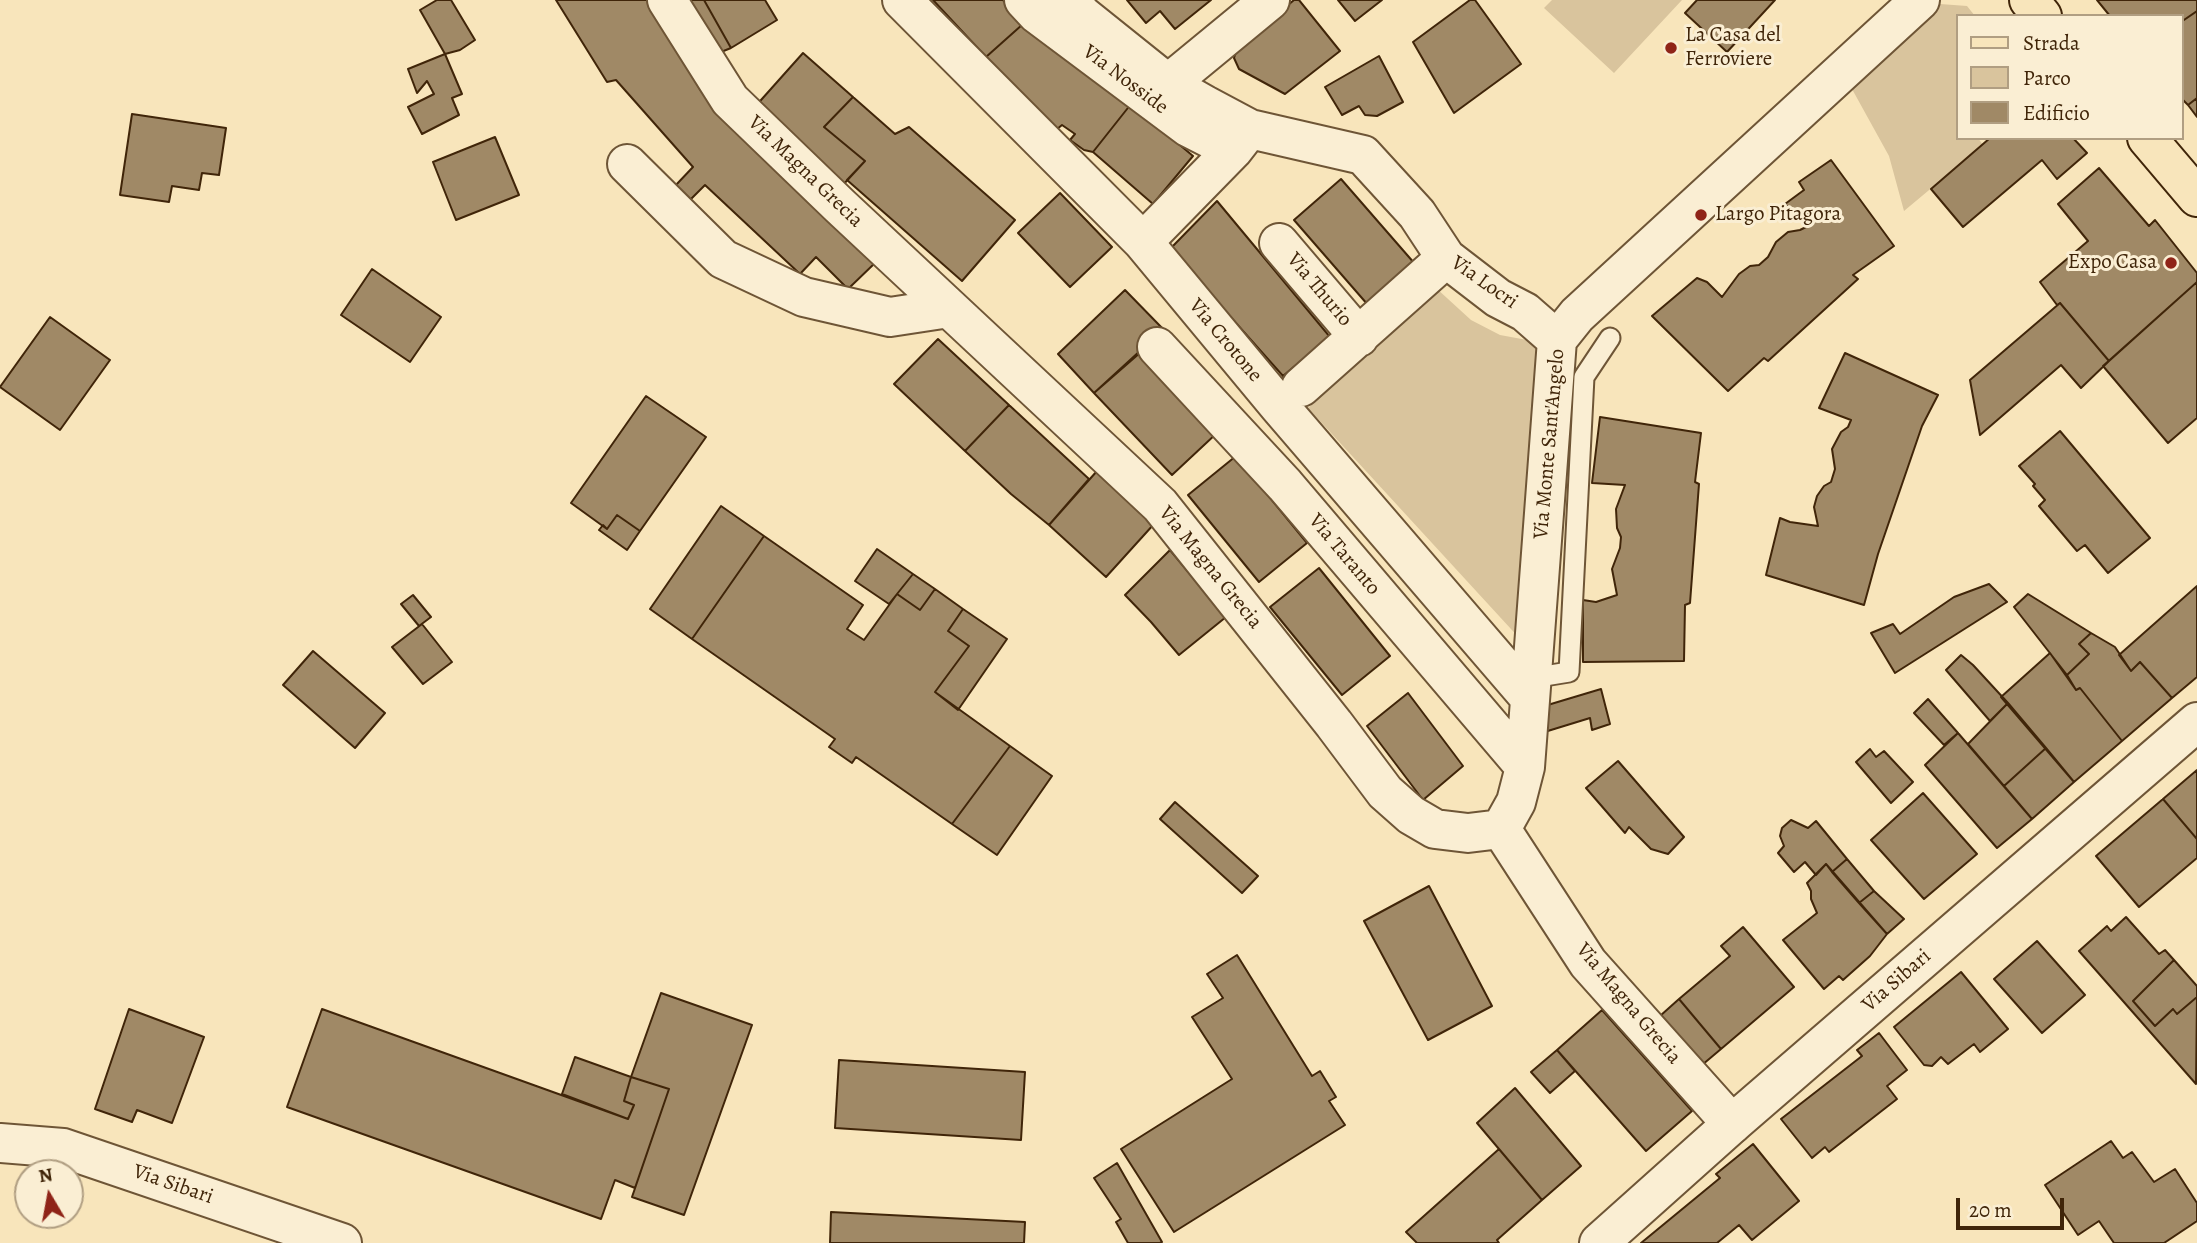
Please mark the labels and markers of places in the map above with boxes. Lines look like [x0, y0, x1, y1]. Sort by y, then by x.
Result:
place label: La Casa del Ferroviere [1685, 23, 1781, 73]
marker: La Casa del Ferroviere [1663, 40, 1679, 56]
place label: Largo Pitagora [1715, 202, 1841, 228]
marker: Largo Pitagora [1693, 207, 1709, 223]
place label: Expo Casa [2068, 250, 2157, 276]
marker: Expo Casa [2163, 255, 2179, 271]

